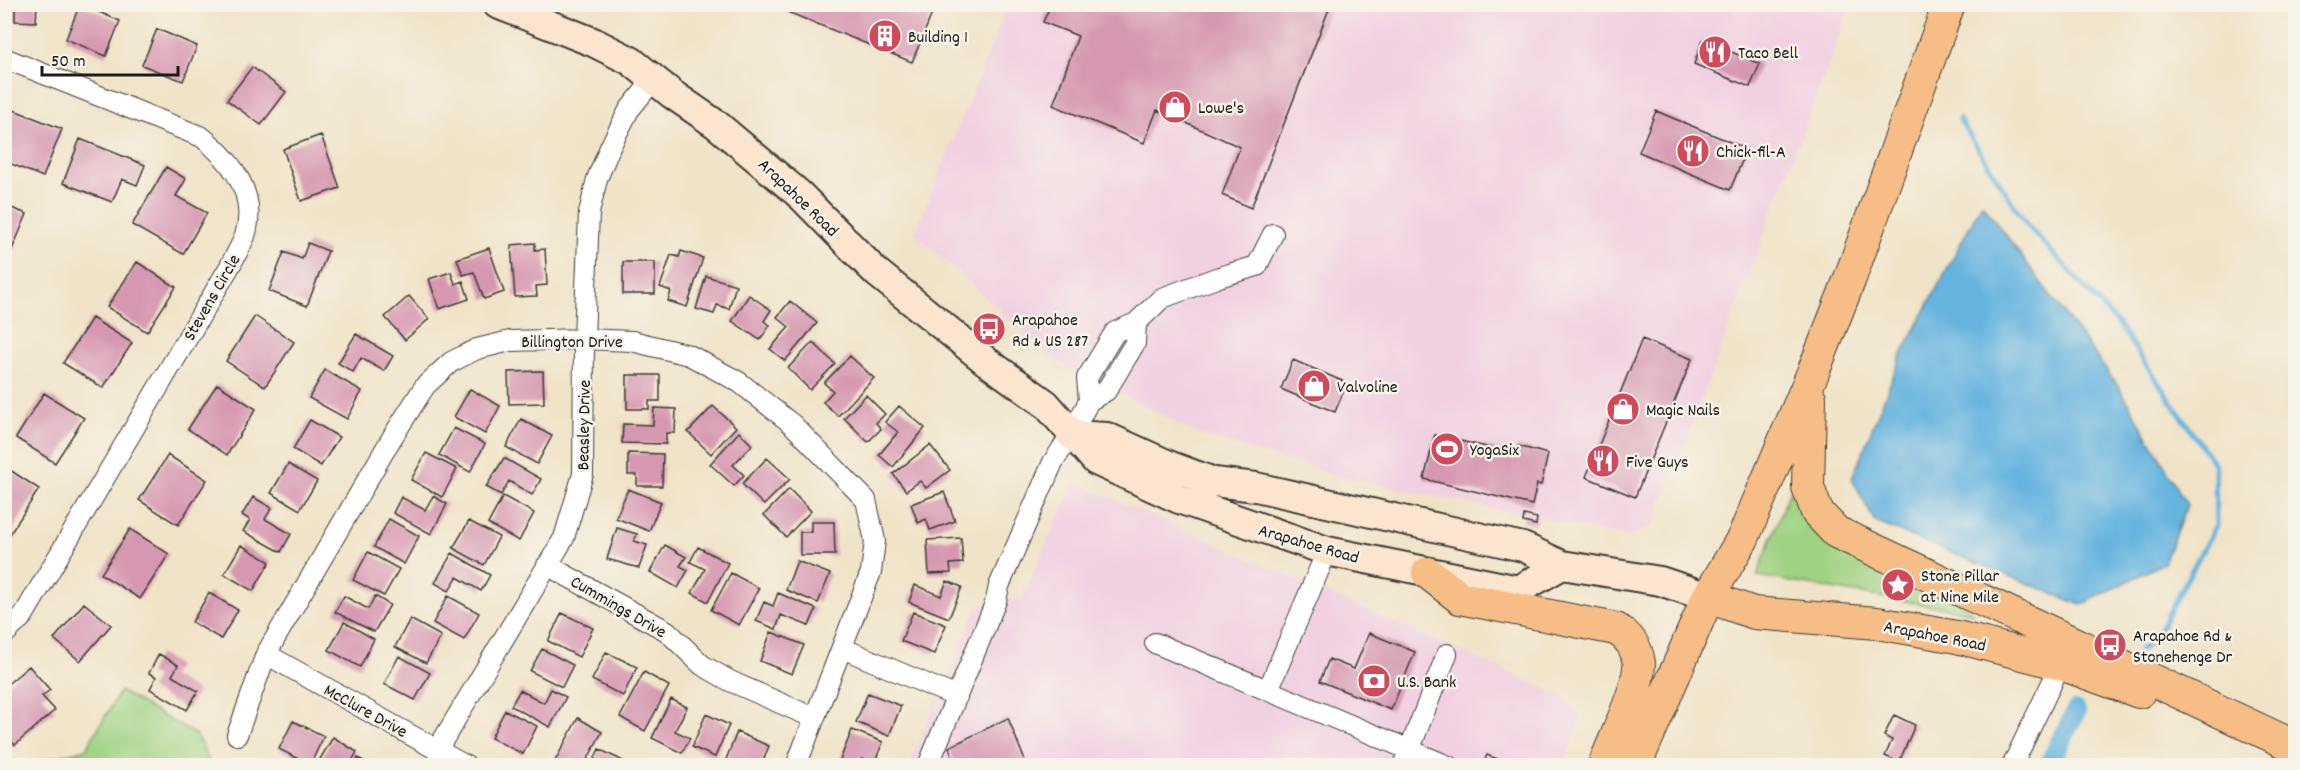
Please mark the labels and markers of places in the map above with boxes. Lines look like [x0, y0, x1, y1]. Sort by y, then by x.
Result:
building icon: Building 1 [867, 18, 903, 54]
place label: Building 1 [908, 26, 968, 51]
restaurant icon: Taco Bell [1697, 34, 1733, 70]
place label: Taco Bell [1738, 42, 1799, 67]
shop icon: Lowe's [1157, 89, 1193, 125]
place label: Lowe's [1198, 97, 1244, 122]
restaurant icon: Chick-fil-A [1675, 133, 1711, 169]
place label: Chick-fil-A [1716, 141, 1786, 166]
place label: Arapahoe Rd & US 287 [1012, 309, 1088, 355]
bus stop icon: Arapahoe Rd & US 287 [971, 311, 1007, 347]
shop icon: Valvoline [1296, 368, 1332, 404]
place label: Valvoline [1337, 376, 1398, 401]
shop icon: Magic Nails [1605, 391, 1641, 427]
place label: Magic Nails [1646, 399, 1720, 424]
sports icon: YogaSix [1429, 431, 1465, 467]
place label: YogaSix [1470, 439, 1519, 464]
restaurant icon: Five Guys [1585, 443, 1621, 479]
place label: Five Guys [1626, 451, 1689, 476]
place label: Stone Pillar at Nine Mile [1921, 565, 1999, 611]
place icon: Stone Pillar at Nine Mile [1880, 567, 1916, 603]
place label: Arapahoe Rd & Stonehenge Dr [2133, 625, 2233, 671]
bus stop icon: Arapahoe Rd & Stonehenge Dr [2092, 627, 2128, 663]
bank icon: U.S. Bank [1356, 663, 1392, 699]
place label: U.S. Bank [1397, 671, 1456, 696]

